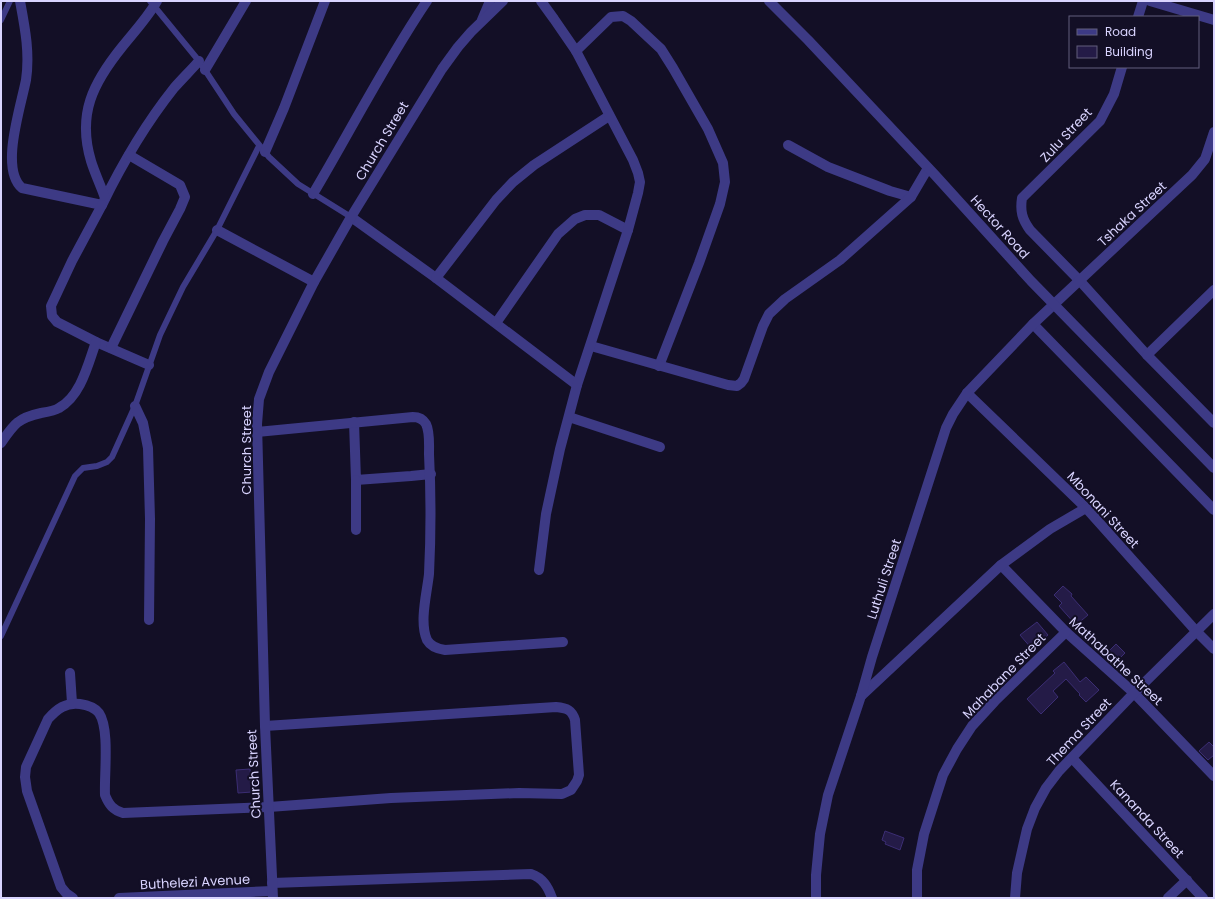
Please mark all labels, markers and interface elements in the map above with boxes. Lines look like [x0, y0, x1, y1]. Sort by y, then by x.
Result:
legend [1069, 16, 1199, 68]
text: Road [1105, 23, 1136, 40]
text: Building [1105, 43, 1153, 60]
street label: Church Street [351, 98, 413, 184]
street label: Zulu Street [1036, 103, 1096, 166]
street label: Tshaka Street [1093, 177, 1171, 251]
street label: Hector Road [966, 191, 1034, 263]
street label: Church Street [237, 405, 256, 495]
street label: Mbonani Street [1062, 468, 1144, 553]
street label: Luthuli Street [862, 536, 906, 622]
street label: Mathabathe Street [1065, 612, 1167, 710]
street label: Mahabane Street [958, 629, 1050, 723]
street label: Thema Street [1042, 693, 1116, 770]
street label: Church Street [242, 729, 266, 819]
street label: Kananda Street [1106, 776, 1189, 863]
street label: Buthelezi Avenue [140, 870, 250, 894]

